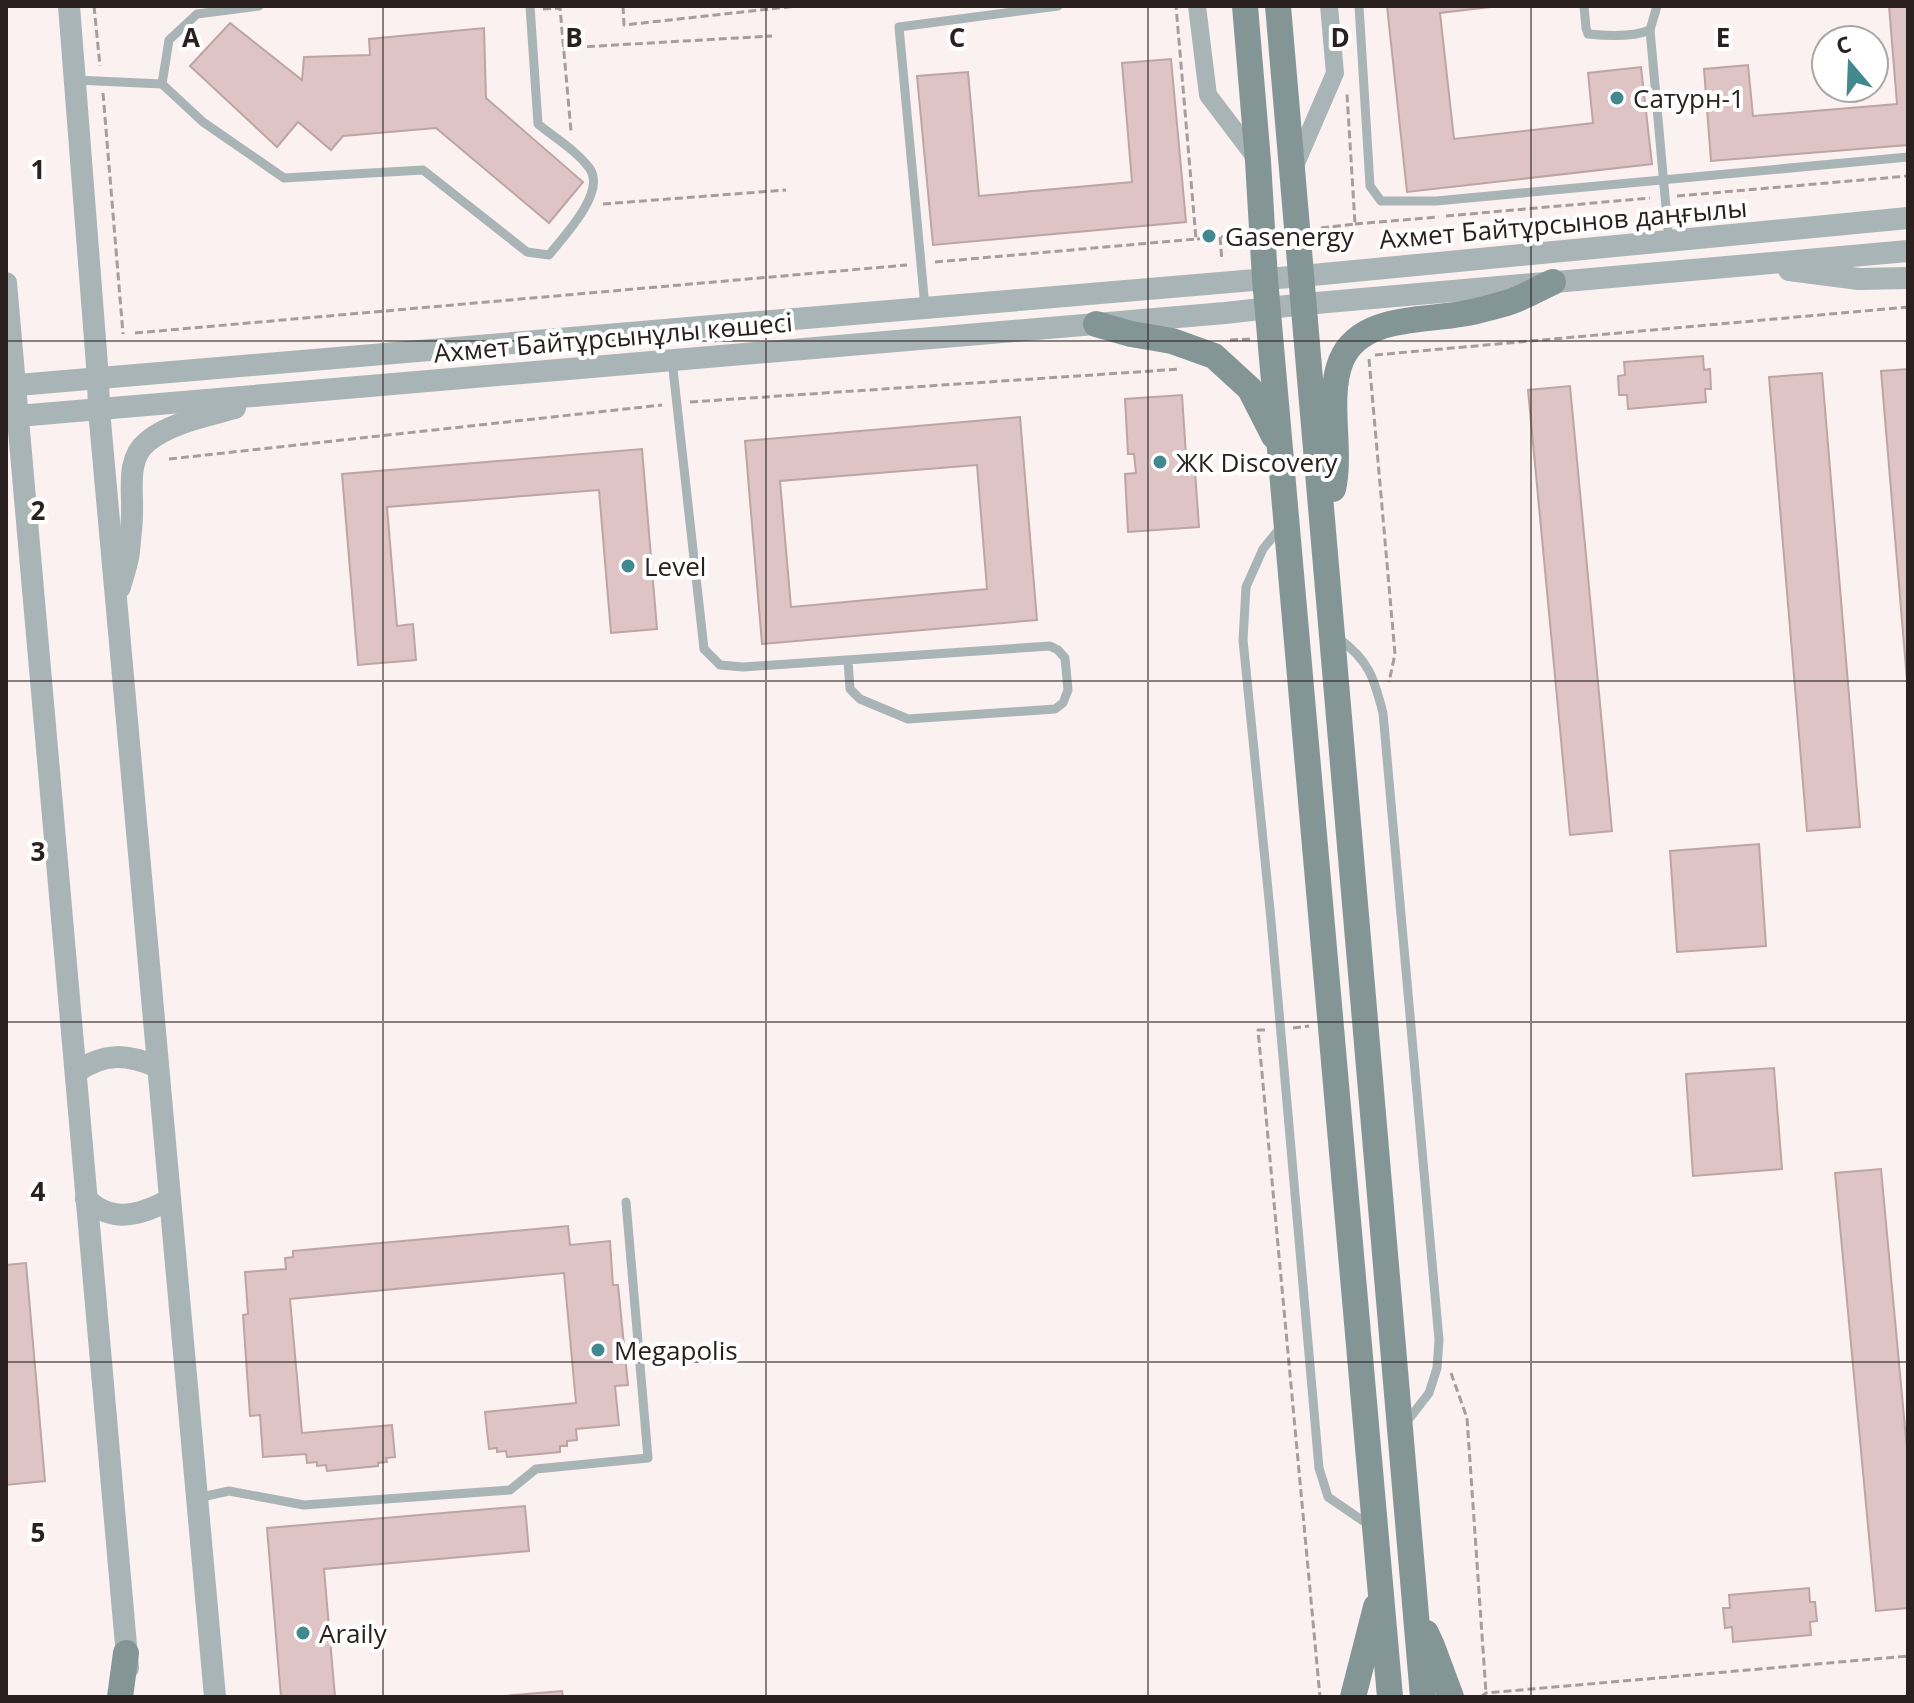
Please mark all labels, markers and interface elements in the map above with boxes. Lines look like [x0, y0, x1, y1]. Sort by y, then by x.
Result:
text: A [182, 19, 200, 55]
text: B [565, 19, 583, 55]
text: C [949, 19, 965, 55]
text: D [1330, 19, 1350, 55]
text: E [1716, 19, 1730, 55]
north arrow [1810, 24, 1890, 104]
text: С [1832, 28, 1855, 61]
place label: Сатурн-1 [1633, 80, 1745, 116]
marker: Сатурн-1 [1608, 89, 1626, 107]
text: 1 [31, 151, 45, 187]
street label: Ахмет Байтұрсынов даңғылы [1377, 189, 1749, 257]
place label: Gasenergy [1225, 218, 1355, 254]
marker: Gasenergy [1200, 227, 1218, 245]
street label: Ахмет Байтұрсынұлы көшесі [432, 303, 794, 371]
place label: ЖК Discovery [1176, 444, 1339, 480]
marker: ЖК Discovery [1151, 453, 1169, 471]
text: 2 [31, 492, 46, 528]
place label: Level [644, 548, 706, 584]
marker: Level [619, 557, 637, 575]
text: 3 [31, 833, 45, 869]
text: 4 [31, 1173, 46, 1209]
place label: Megapolis [614, 1332, 738, 1368]
marker: Megapolis [589, 1341, 607, 1359]
text: 5 [31, 1514, 45, 1550]
place label: Araily [319, 1615, 388, 1651]
marker: Araily [294, 1624, 312, 1642]

